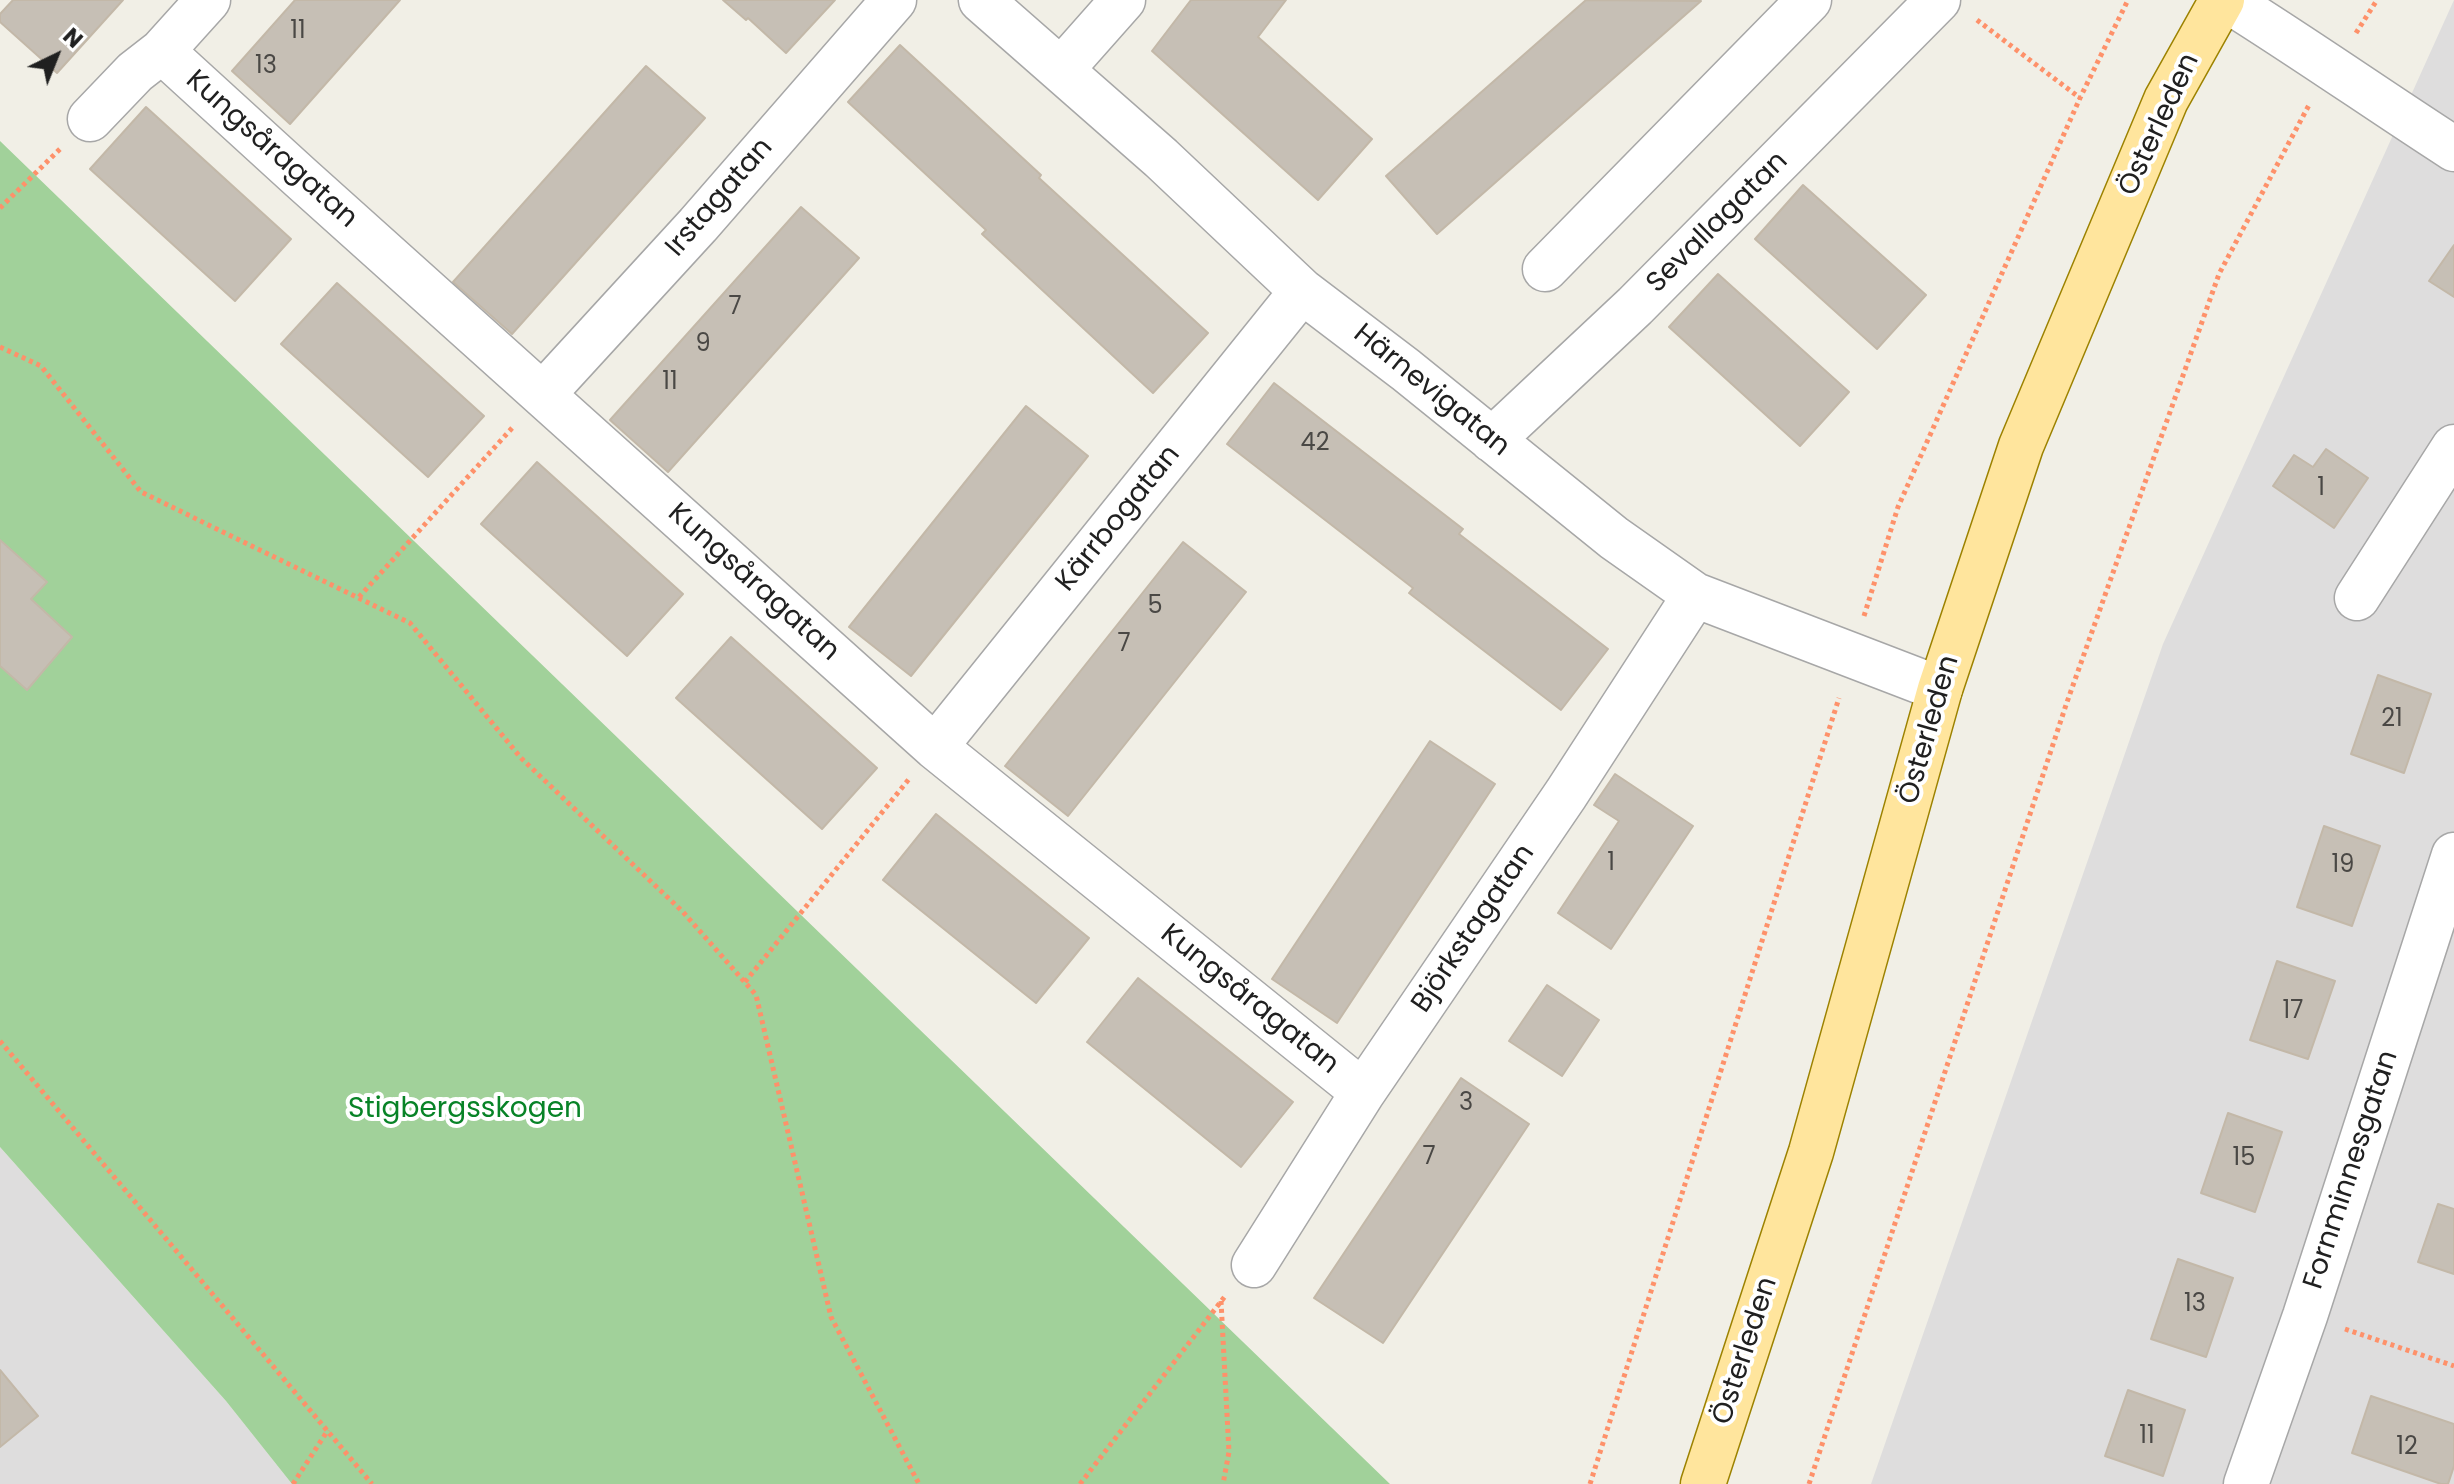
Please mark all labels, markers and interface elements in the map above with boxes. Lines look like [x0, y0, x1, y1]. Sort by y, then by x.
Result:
north arrow [16, 16, 96, 96]
house number: 11 [290, 18, 306, 46]
text: N [56, 21, 89, 55]
street label: Österleden [2112, 49, 2208, 201]
house number: 13 [255, 53, 277, 81]
street label: Kungsåragatan [178, 64, 364, 236]
street label: Irstagatan [659, 132, 781, 264]
street label: Sevallagatan [1640, 145, 1796, 301]
house number: 7 [728, 294, 742, 322]
street label: Härnevigatan [1346, 318, 1516, 464]
house number: 9 [695, 331, 711, 359]
house number: 11 [662, 369, 678, 397]
house number: 42 [1301, 430, 1329, 458]
street label: Kärrbogatan [1050, 439, 1188, 599]
house number: 1 [2317, 475, 2325, 503]
street label: Kungsåragatan [660, 497, 846, 669]
house number: 5 [1147, 593, 1163, 621]
house number: 7 [1117, 631, 1131, 659]
street label: Österleden [1893, 652, 1967, 808]
house number: 21 [2381, 706, 2403, 734]
street label: Björkstagatan [1405, 839, 1543, 1019]
house number: 1 [1607, 850, 1615, 878]
house number: 19 [2332, 852, 2354, 880]
street label: Kungsåragatan [1153, 918, 1345, 1082]
house number: 17 [2283, 998, 2303, 1026]
street label: Fornminnesgatan [2298, 1046, 2406, 1294]
house number: 3 [1459, 1090, 1473, 1118]
park label: Stigbergsskogen [348, 1093, 582, 1127]
house number: 7 [1422, 1144, 1436, 1172]
house number: 15 [2233, 1145, 2255, 1173]
street label: Österleden [1706, 1273, 1786, 1429]
house number: 13 [2184, 1291, 2206, 1319]
house number: 11 [2139, 1423, 2155, 1451]
house number: 12 [2396, 1434, 2418, 1462]

